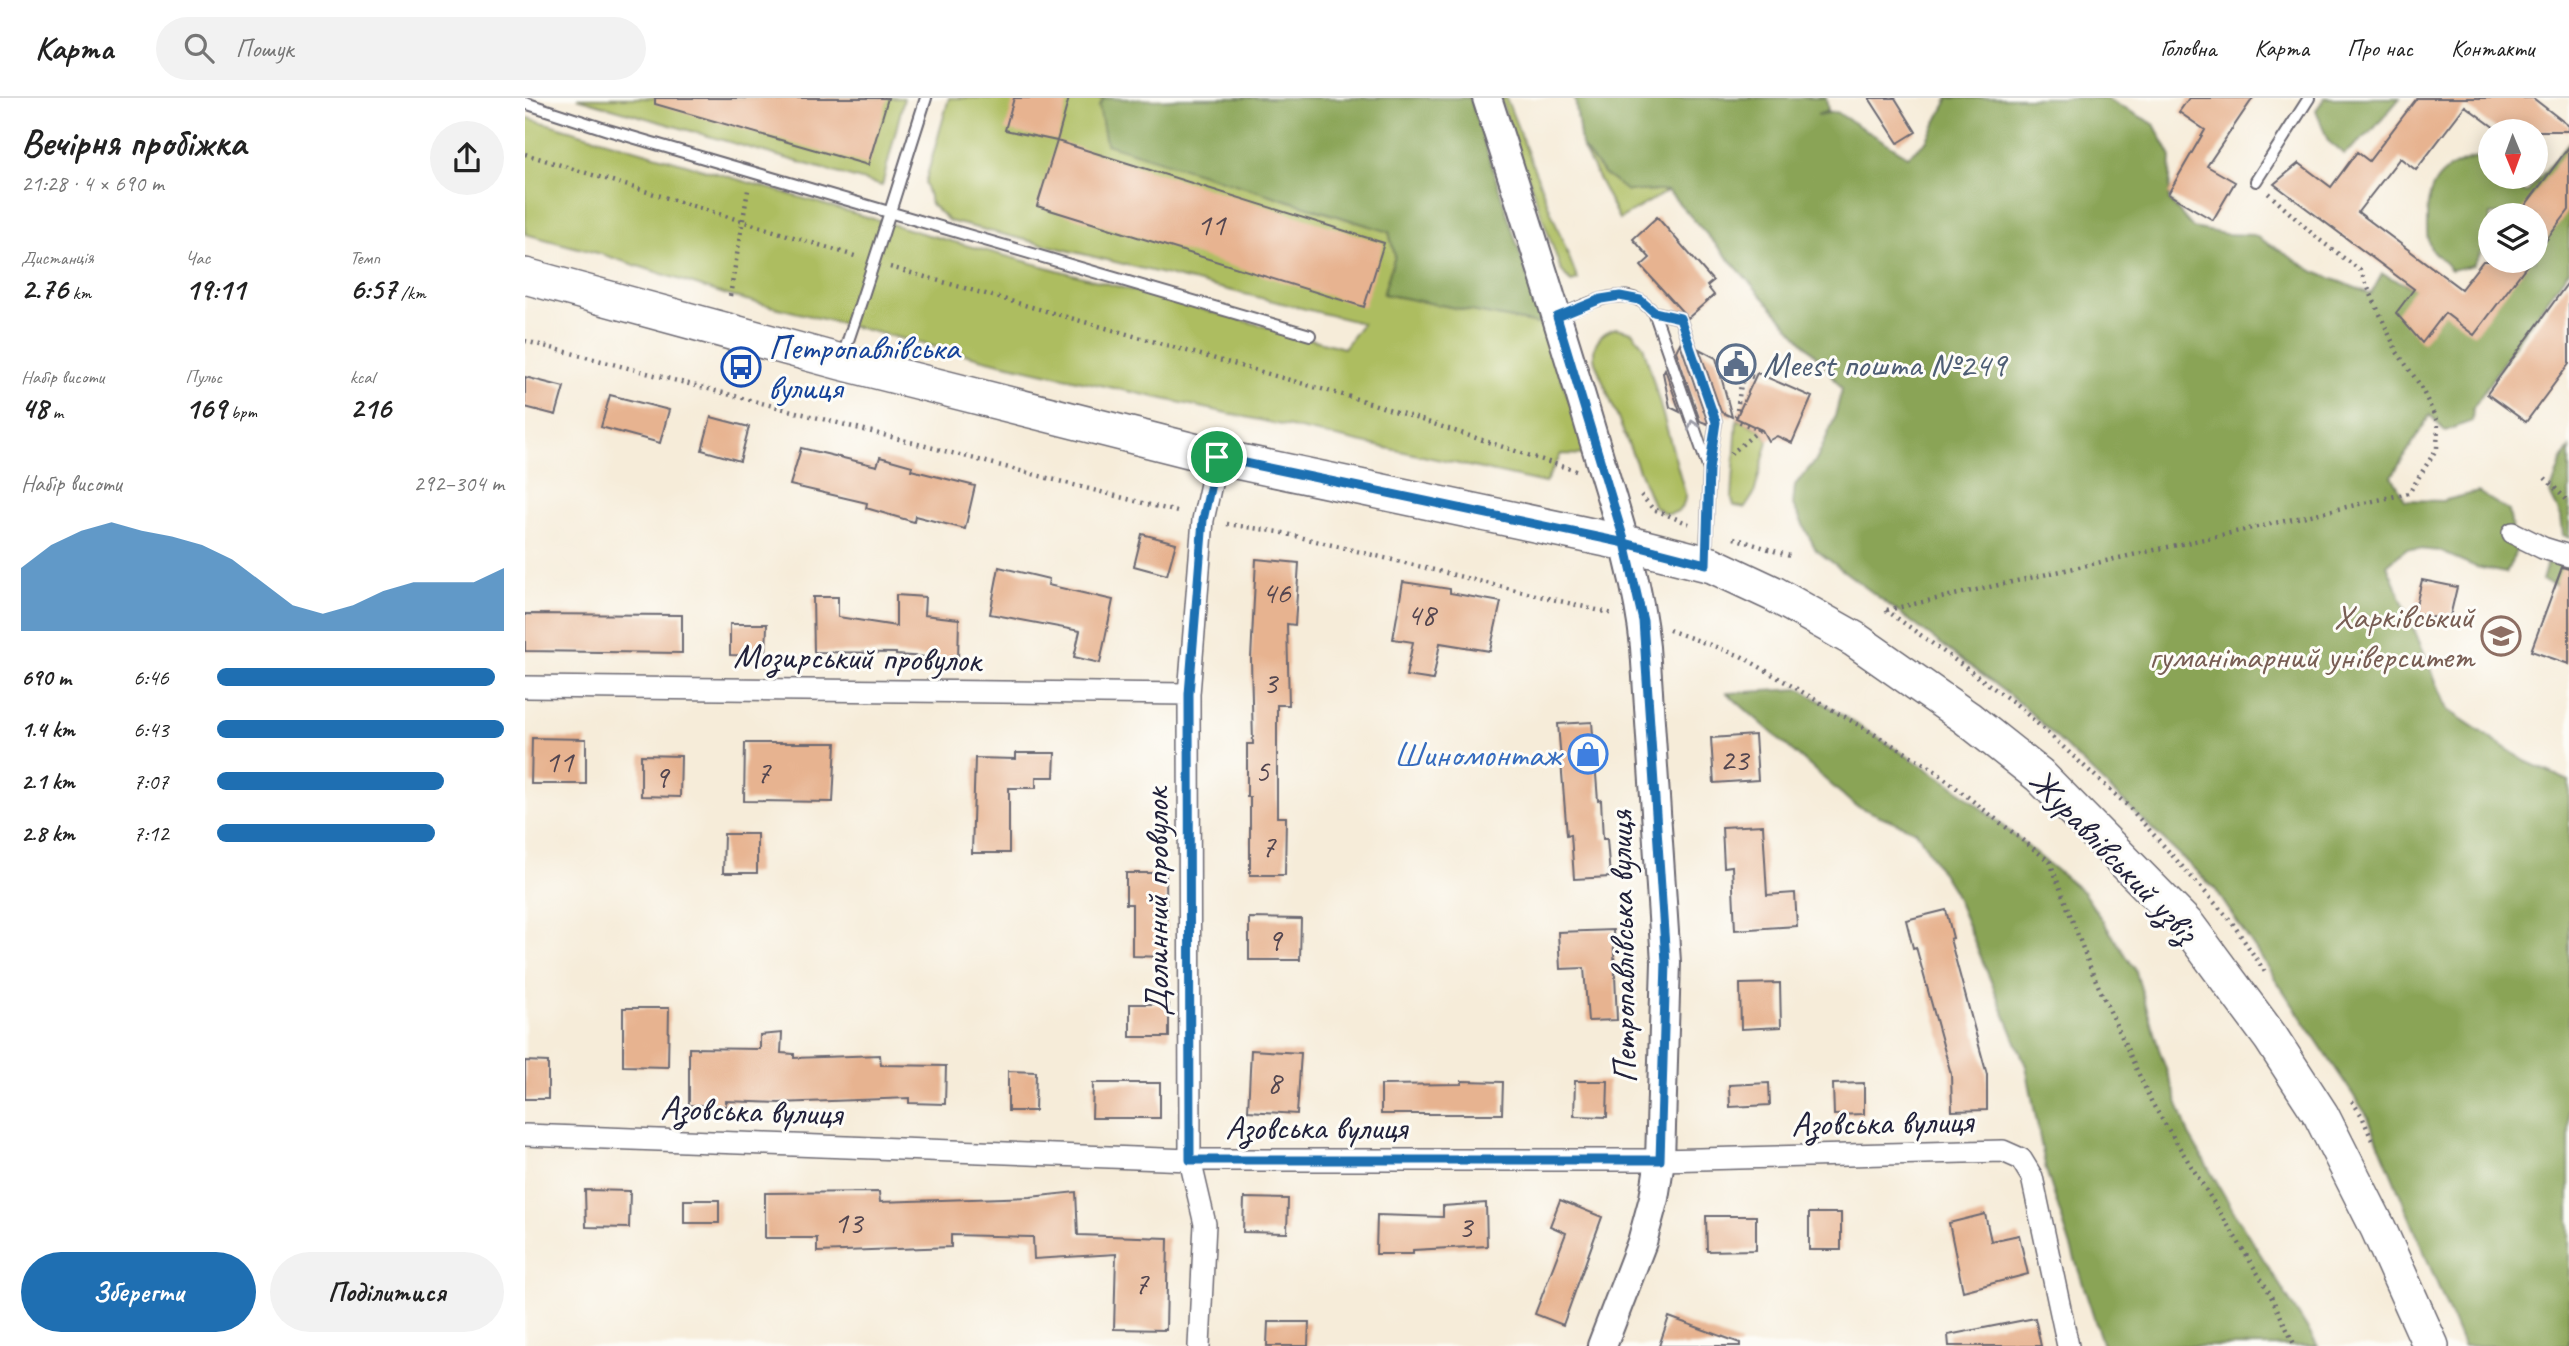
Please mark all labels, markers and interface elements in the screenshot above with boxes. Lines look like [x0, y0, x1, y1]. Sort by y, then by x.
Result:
search box [156, 17, 646, 80]
text: Карта [35, 27, 114, 69]
icon: search [180, 29, 218, 67]
text: Пошук [236, 32, 294, 65]
text: Головна [2160, 33, 2216, 63]
text: Карта [2254, 33, 2309, 63]
text: Про нас [2347, 33, 2413, 63]
text: Контакти [2451, 33, 2534, 63]
text: Вечірня пробіжка [21, 119, 246, 166]
north arrow [2478, 119, 2548, 189]
map controls [2478, 119, 2548, 273]
button: share [430, 121, 504, 195]
text: 21:28 · 4 × 690 m [21, 169, 164, 198]
button: layers [2478, 203, 2548, 273]
house number: 11 [1197, 204, 1227, 245]
text: Дистанція [21, 246, 94, 270]
text: Час [185, 246, 210, 270]
text: Темп [350, 246, 380, 270]
text: 2.76 [21, 270, 68, 308]
text: 19:11 [185, 270, 245, 308]
text: 6:57 [350, 270, 396, 308]
text: km [68, 281, 91, 305]
text: /km [396, 281, 426, 305]
place label: Петропавлівська вулиця [768, 325, 962, 410]
place label: Meest пошта №249 [1763, 342, 2009, 387]
public building icon: Meest пошта №249 [1715, 343, 1757, 385]
bus stop icon: Петропавлівська вулиця [720, 346, 762, 388]
text: Набір висоти [21, 365, 104, 389]
text: Пульс [185, 365, 222, 389]
text: kcal [350, 365, 375, 389]
text: 48 [21, 389, 48, 427]
text: 169 [185, 389, 226, 427]
text: 216 [350, 389, 391, 427]
text: m [48, 400, 63, 424]
text: bpm [226, 400, 257, 424]
one-way arrow [1687, 419, 1701, 431]
pin [1187, 427, 1247, 487]
icon: arrive [1198, 438, 1236, 476]
text: Набір висоти [21, 469, 121, 498]
text: 292–304 m [413, 469, 504, 498]
house number: 46 [1262, 572, 1292, 613]
house number: 48 [1407, 594, 1438, 635]
place label: Харківський гуманітарний університет [2149, 594, 2477, 679]
school or university icon: Харківський гуманітарний університет [2480, 615, 2522, 657]
street label: Мозирський провулок [733, 633, 984, 682]
house number: 3 [1263, 662, 1280, 703]
text: 690 m [21, 663, 71, 692]
text: 6:46 [133, 663, 169, 692]
text: 1.4 km [21, 715, 75, 744]
text: 6:43 [133, 715, 169, 744]
place label: Шиномонтаж [1394, 732, 1564, 777]
shop icon: Шиномонтаж [1567, 733, 1609, 775]
house number: 23 [1720, 739, 1751, 780]
house number: 11 [545, 741, 575, 782]
house number: 5 [1255, 750, 1271, 791]
house number: 7 [756, 752, 772, 793]
house number: 9 [654, 756, 671, 797]
street label: Журавлівський узвіз [2019, 759, 2210, 954]
text: 2.1 km [21, 767, 75, 796]
text: 7:07 [133, 767, 169, 796]
street label: Долинний провулок [1134, 785, 1179, 1016]
street label: Петропавлівська вулиця [1598, 809, 1647, 1084]
text: 2.8 km [21, 819, 75, 848]
text: 7:12 [133, 819, 169, 848]
house number: 7 [1261, 826, 1277, 867]
house number: 9 [1267, 919, 1284, 960]
house number: 8 [1267, 1062, 1284, 1103]
street label: Азовська вулиця [659, 1085, 845, 1136]
street label: Азовська вулиця [1791, 1098, 1975, 1147]
street label: Азовська вулиця [1225, 1105, 1409, 1150]
house number: 13 [834, 1202, 865, 1243]
house number: 3 [1458, 1206, 1475, 1247]
button: Зберегти [21, 1252, 256, 1332]
button: Поділитися [270, 1252, 504, 1332]
house number: 7 [1134, 1263, 1150, 1304]

